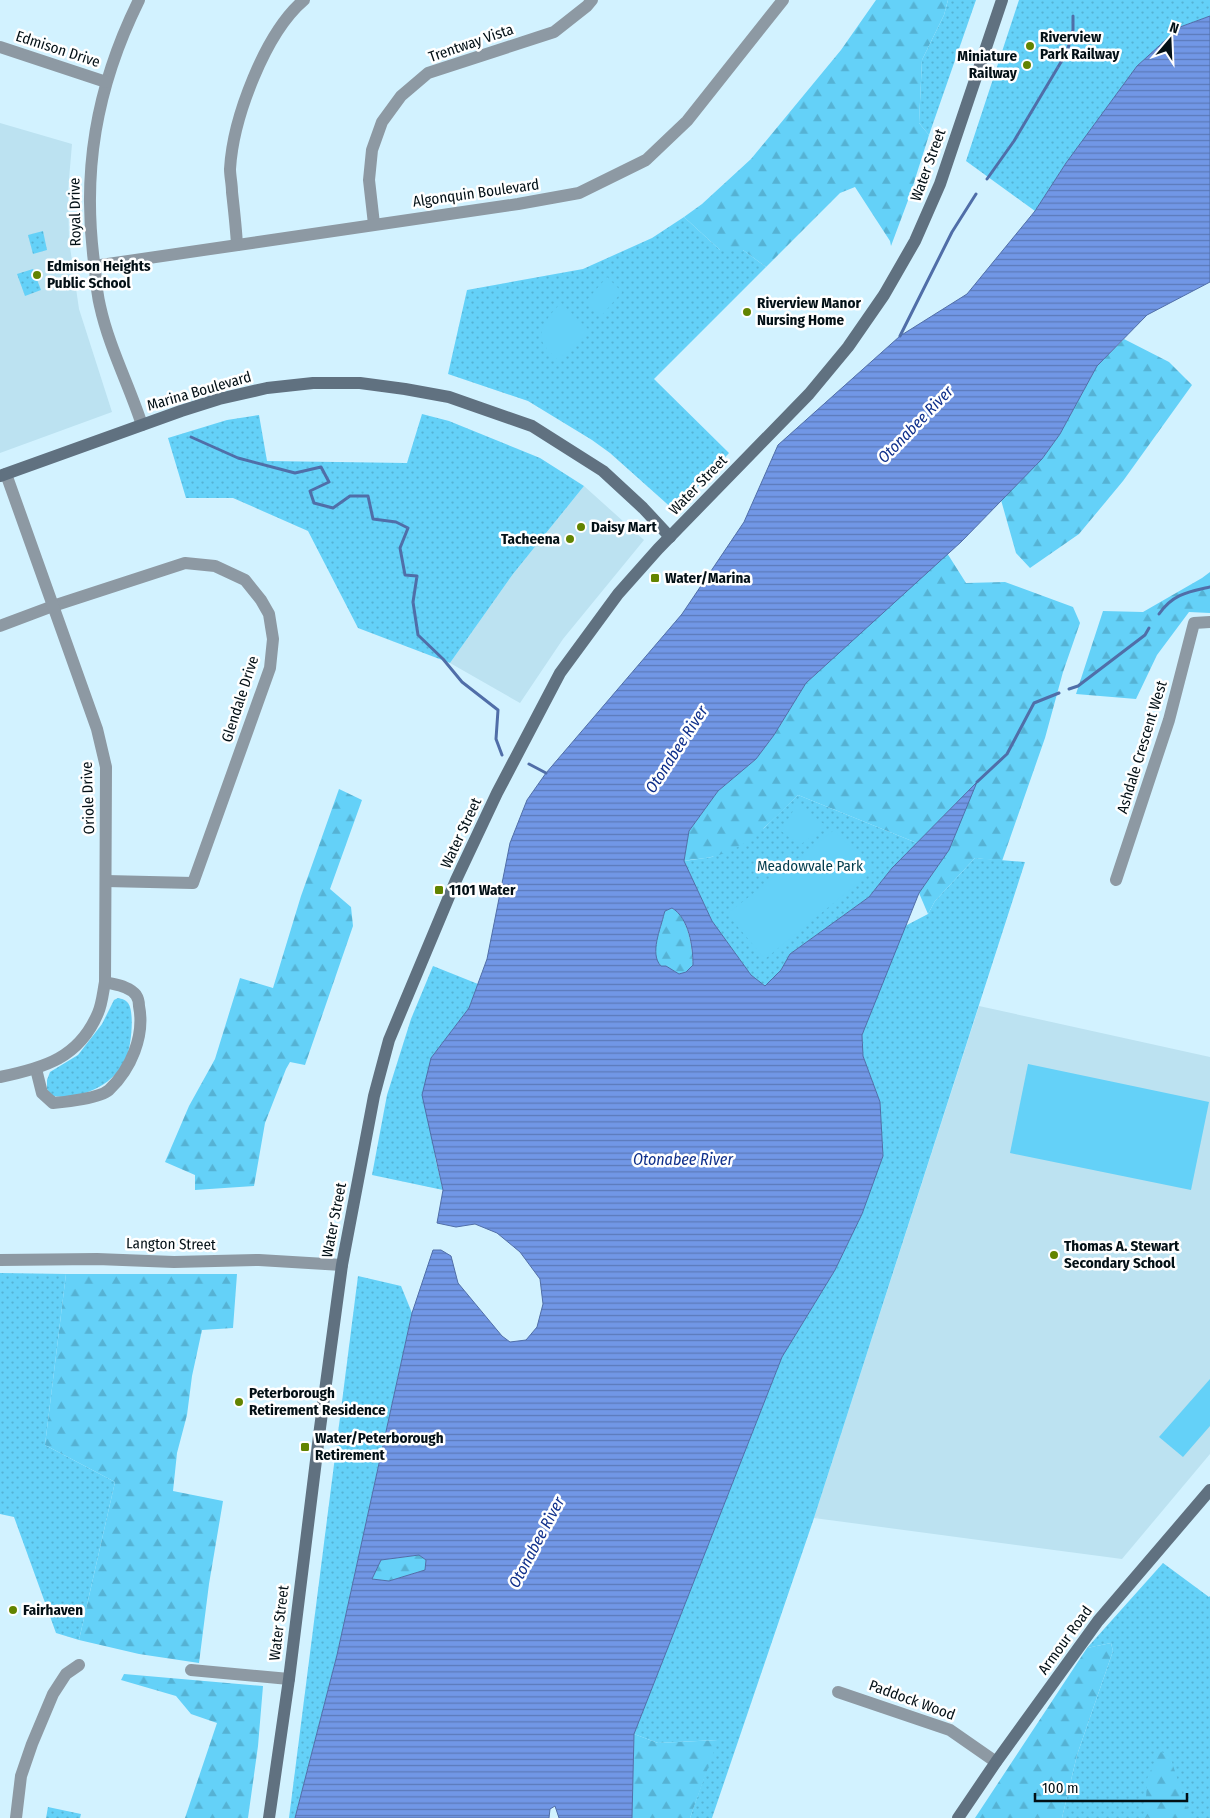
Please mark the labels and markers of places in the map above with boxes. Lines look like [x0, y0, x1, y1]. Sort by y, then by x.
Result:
place label: Riverview Park Railway [1040, 28, 1120, 63]
marker: Riverview Park Railway [1024, 40, 1036, 52]
place label: Miniature Railway [957, 47, 1018, 82]
marker: Miniature Railway [1021, 59, 1033, 71]
place label: Edmison Heights Public School [47, 257, 151, 292]
marker: Edmison Heights Public School [31, 269, 43, 281]
place label: Riverview Manor Nursing Home [757, 294, 861, 329]
marker: Riverview Manor Nursing Home [741, 306, 753, 318]
place label: Daisy Mart [591, 518, 657, 536]
marker: Daisy Mart [575, 521, 587, 533]
place label: Tacheena [501, 530, 561, 548]
marker: Tacheena [564, 533, 576, 545]
place label: Water/Marina [665, 569, 751, 587]
marker: Water/Marina [649, 572, 661, 584]
place label: 1101 Water [449, 881, 516, 899]
marker: 1101 Water [433, 884, 445, 896]
place label: Thomas A. Stewart Secondary School [1064, 1237, 1180, 1272]
marker: Thomas A. Stewart Secondary School [1048, 1249, 1060, 1261]
place label: Peterborough Retirement Residence [249, 1384, 386, 1419]
marker: Peterborough Retirement Residence [233, 1396, 245, 1408]
place label: Water/Peterborough Retirement [315, 1429, 444, 1464]
marker: Water/Peterborough Retirement [299, 1441, 311, 1453]
place label: Fairhaven [23, 1601, 83, 1619]
marker: Fairhaven [7, 1604, 19, 1616]

